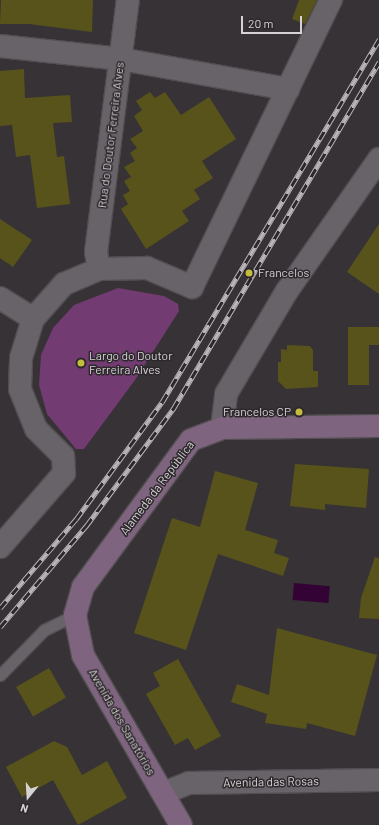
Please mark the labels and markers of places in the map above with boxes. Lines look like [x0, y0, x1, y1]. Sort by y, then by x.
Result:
place label: Francelos [258, 266, 309, 280]
marker: Francelos [243, 267, 255, 279]
place label: Largo do Doutor Ferreira Alves [89, 349, 173, 377]
marker: Largo do Doutor Ferreira Alves [76, 358, 86, 368]
place label: Francelos CP [223, 405, 291, 419]
marker: Francelos CP [294, 407, 304, 417]

